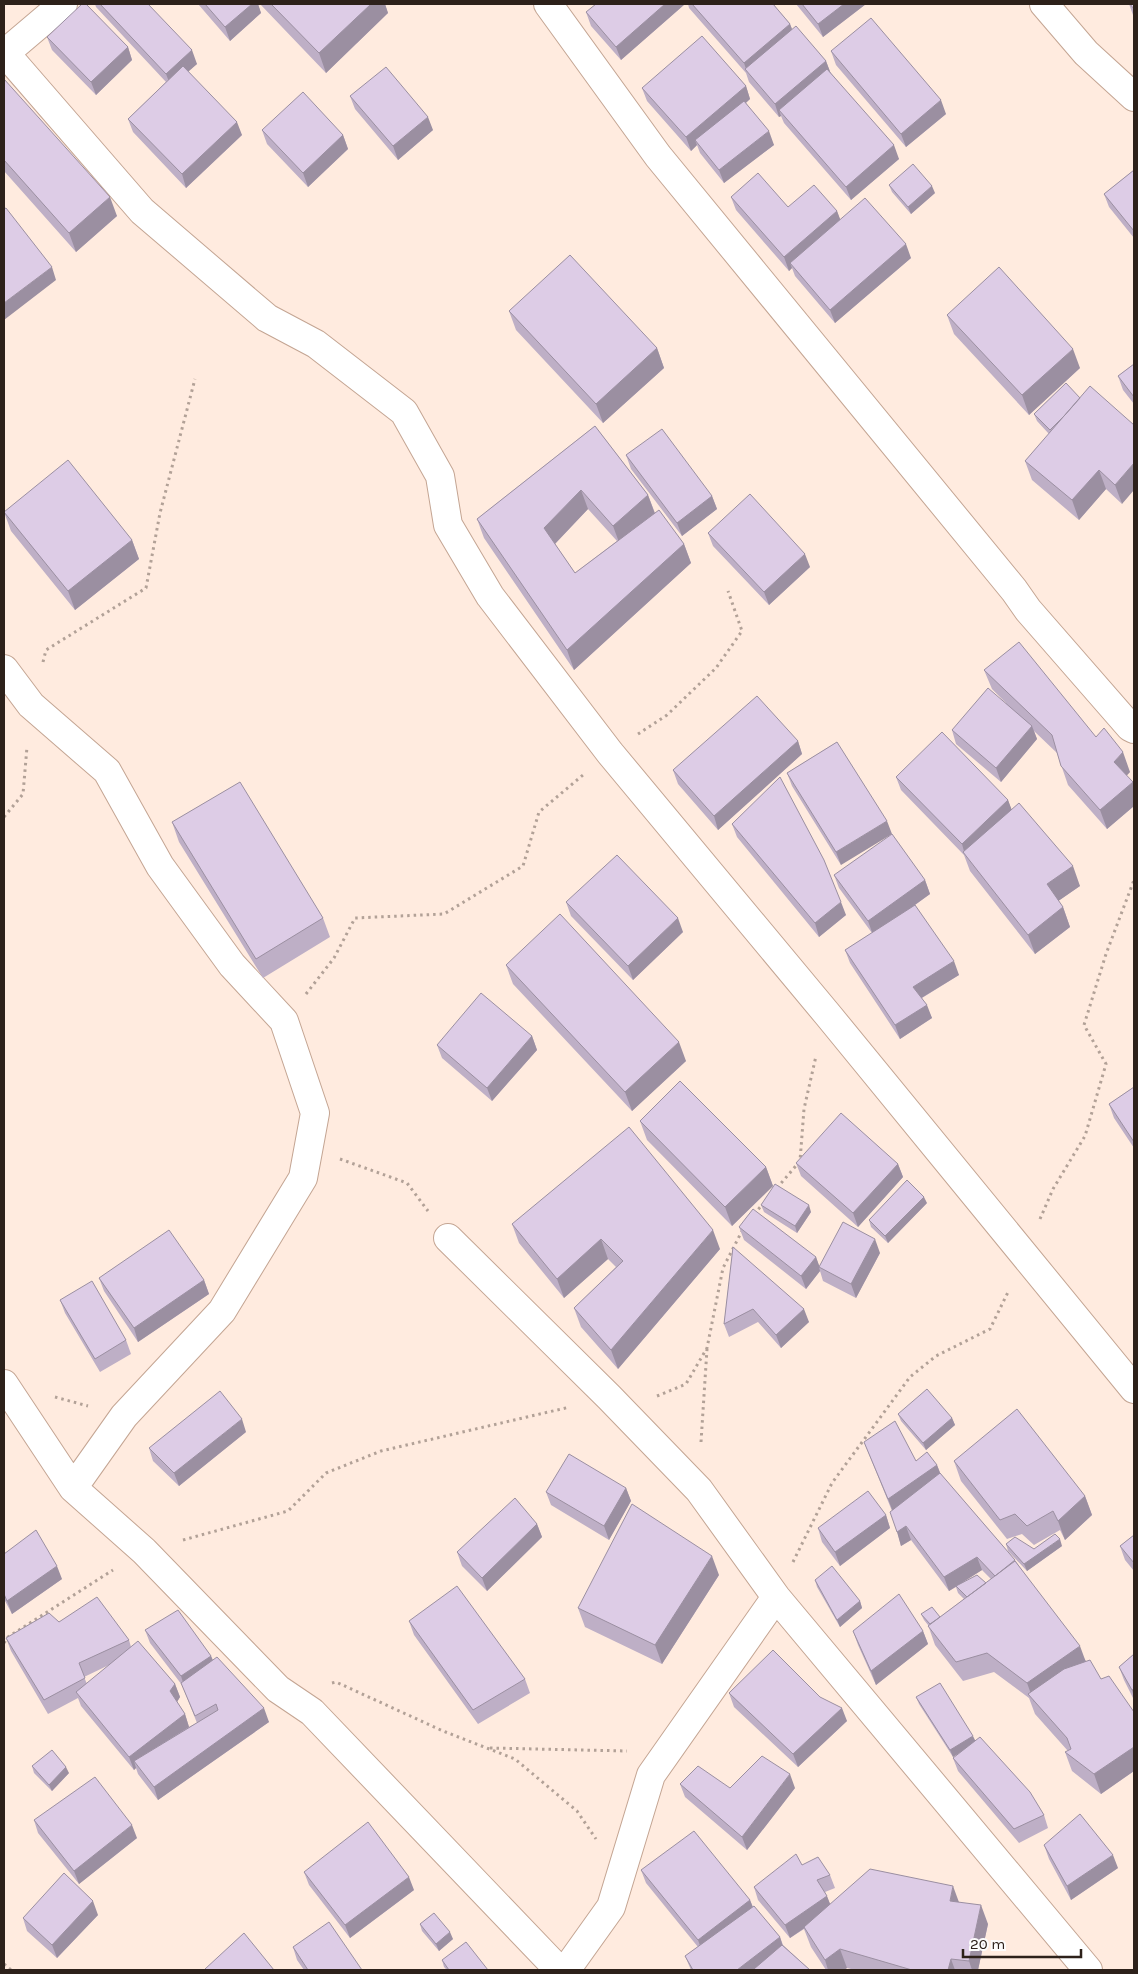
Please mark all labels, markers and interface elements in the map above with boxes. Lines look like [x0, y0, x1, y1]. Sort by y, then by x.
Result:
scale bar [963, 1926, 1080, 1958]
text: 20 m [970, 1935, 1005, 1953]

